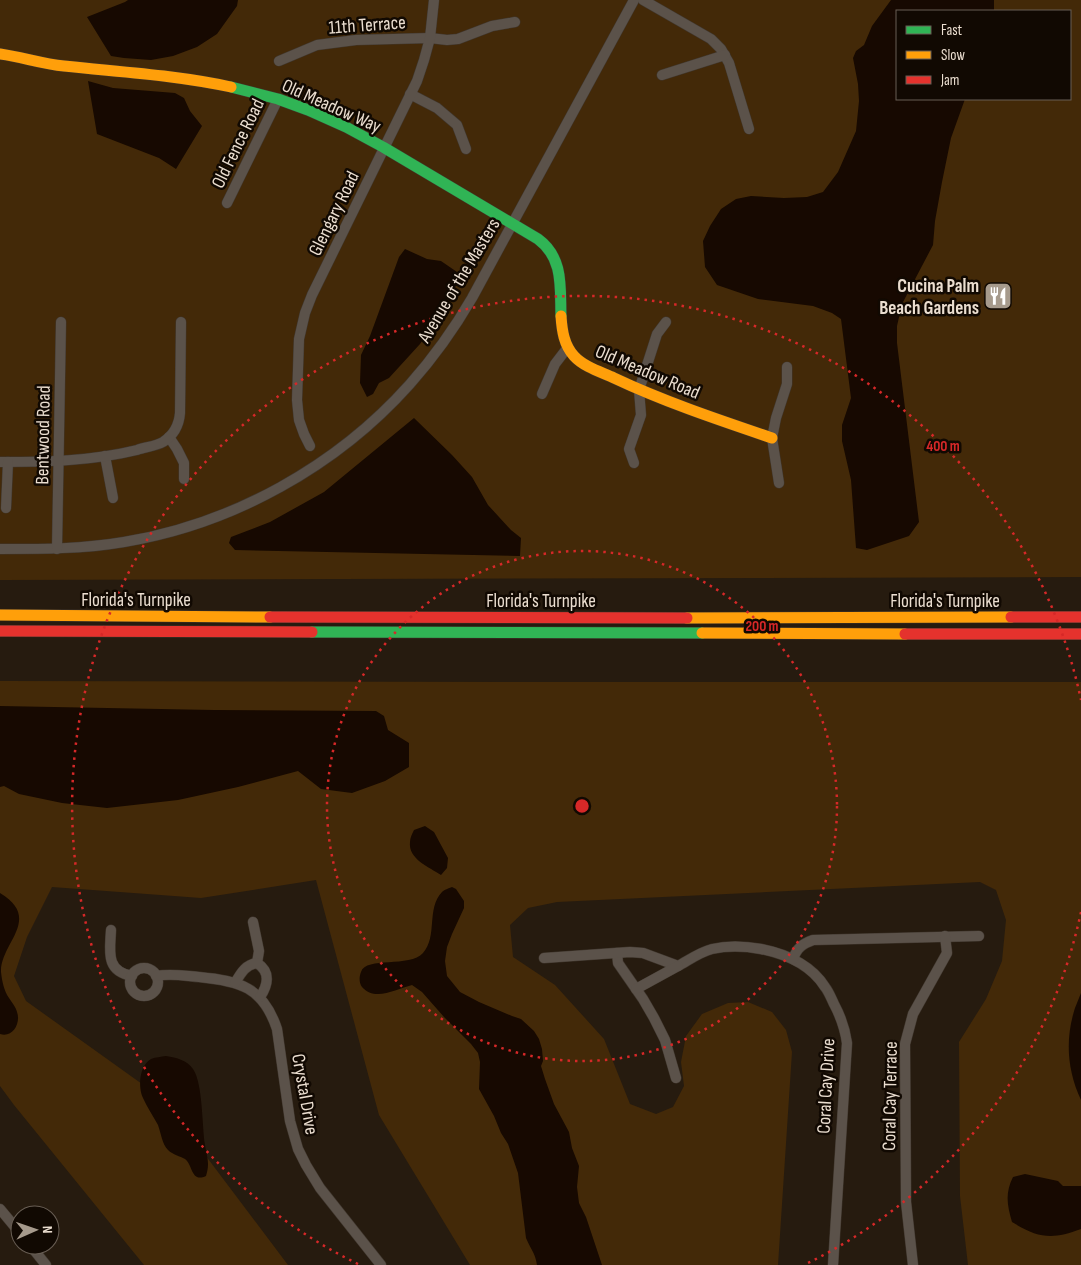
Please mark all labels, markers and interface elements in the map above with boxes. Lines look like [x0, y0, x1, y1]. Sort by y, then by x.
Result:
legend [896, 10, 1071, 100]
street label: 11th Terrace [328, 11, 406, 40]
text: Fast [941, 21, 963, 40]
text: Slow [941, 46, 965, 65]
text: Jam [940, 71, 959, 90]
street label: Old Meadow Way [278, 74, 385, 139]
street label: Old Fence Road [207, 95, 270, 192]
street label: Glengary Road [304, 168, 365, 260]
street label: Avenue of the Masters [413, 214, 506, 348]
place label: Cucina Palm Beach Gardens [879, 275, 979, 320]
restaurant icon: Cucina Palm Beach Gardens [983, 281, 1013, 311]
street label: Old Meadow Road [592, 340, 703, 405]
street label: Bentwood Road [31, 385, 56, 485]
text: 400 m [926, 437, 960, 456]
street label: Florida's Turnpike [81, 589, 191, 612]
street label: Florida's Turnpike [486, 590, 596, 613]
street label: Florida's Turnpike [890, 590, 1000, 613]
text: 200 m [745, 617, 779, 636]
centre of rings [573, 797, 591, 815]
street label: Coral Cay Drive [813, 1038, 840, 1134]
street label: Coral Cay Terrace [878, 1041, 903, 1151]
street label: Crystal Drive [286, 1052, 323, 1136]
north arrow [10, 1205, 60, 1255]
text: N [39, 1226, 56, 1234]

